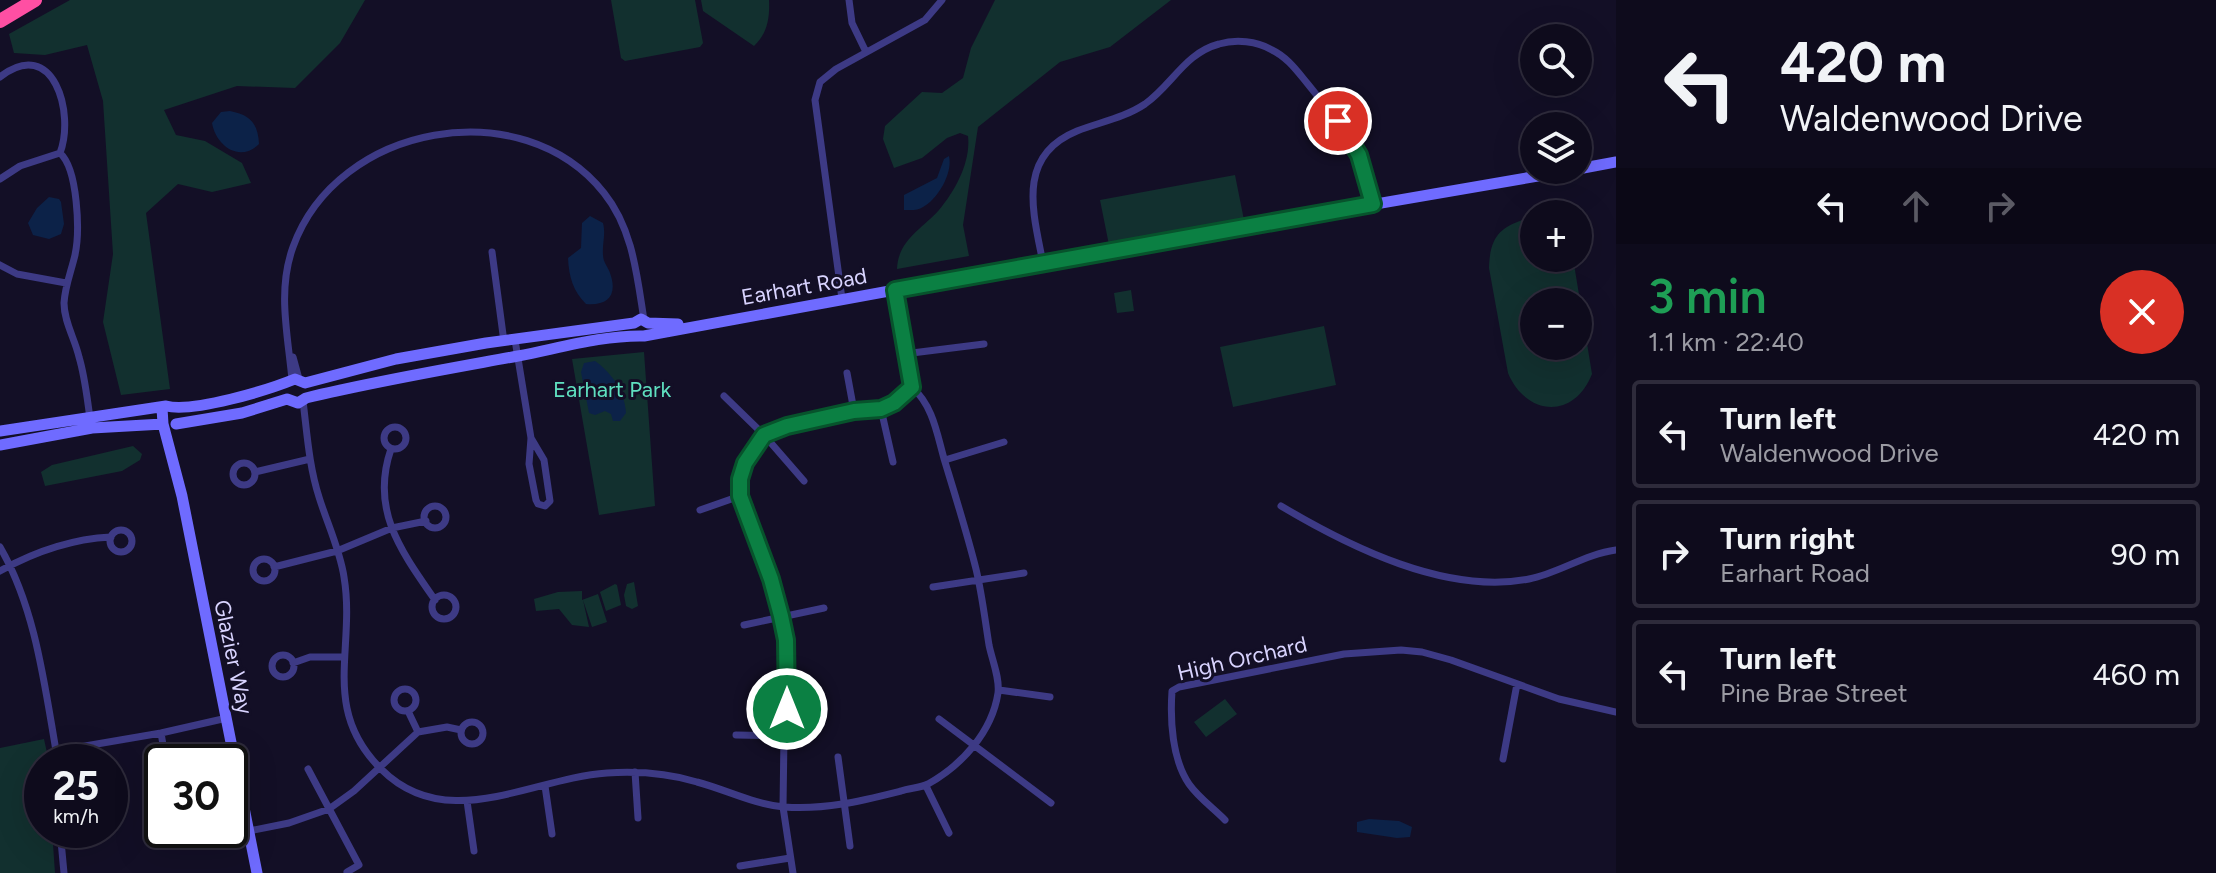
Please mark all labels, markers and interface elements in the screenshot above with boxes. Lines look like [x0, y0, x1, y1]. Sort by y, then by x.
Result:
map controls [1520, 24, 1592, 360]
button: search [1520, 24, 1592, 96]
text: 420 m [1780, 29, 1946, 96]
icon: left [1648, 32, 1752, 136]
pin [1304, 87, 1372, 155]
text: Waldenwood Drive [1780, 97, 2083, 140]
icon: arrive [1316, 99, 1360, 143]
button: layers [1520, 112, 1592, 184]
icon: left [1810, 184, 1854, 228]
icon: ahead [1894, 184, 1938, 228]
icon: right [1978, 184, 2022, 228]
button: + [1520, 200, 1592, 272]
street label: Earhart Road [739, 262, 869, 311]
text: 3 min [1648, 267, 1767, 325]
button: close [2100, 270, 2184, 354]
button: − [1520, 288, 1592, 360]
text: 1.1 km · 22:40 [1648, 326, 1804, 358]
park label: Earhart Park [553, 376, 671, 403]
text: Turn left [1720, 400, 1837, 437]
icon: left [1652, 412, 1696, 456]
text: 420 m [2092, 416, 2180, 453]
text: Waldenwood Drive [1720, 437, 1939, 469]
text: Turn right [1720, 520, 1855, 557]
icon: right [1652, 532, 1696, 576]
text: 90 m [2111, 536, 2180, 573]
text: Earhart Road [1720, 557, 1870, 589]
street label: Glazier Way [208, 597, 259, 717]
street label: High Orchard [1175, 630, 1310, 687]
text: Turn left [1720, 640, 1837, 677]
icon: left [1652, 652, 1696, 696]
text: 460 m [2092, 656, 2180, 693]
position arrow [745, 667, 829, 751]
text: Pine Brae Street [1720, 677, 1908, 709]
speed limit sign: 30 [144, 744, 248, 848]
text: 25 [53, 762, 99, 810]
text: km/h [53, 804, 99, 828]

